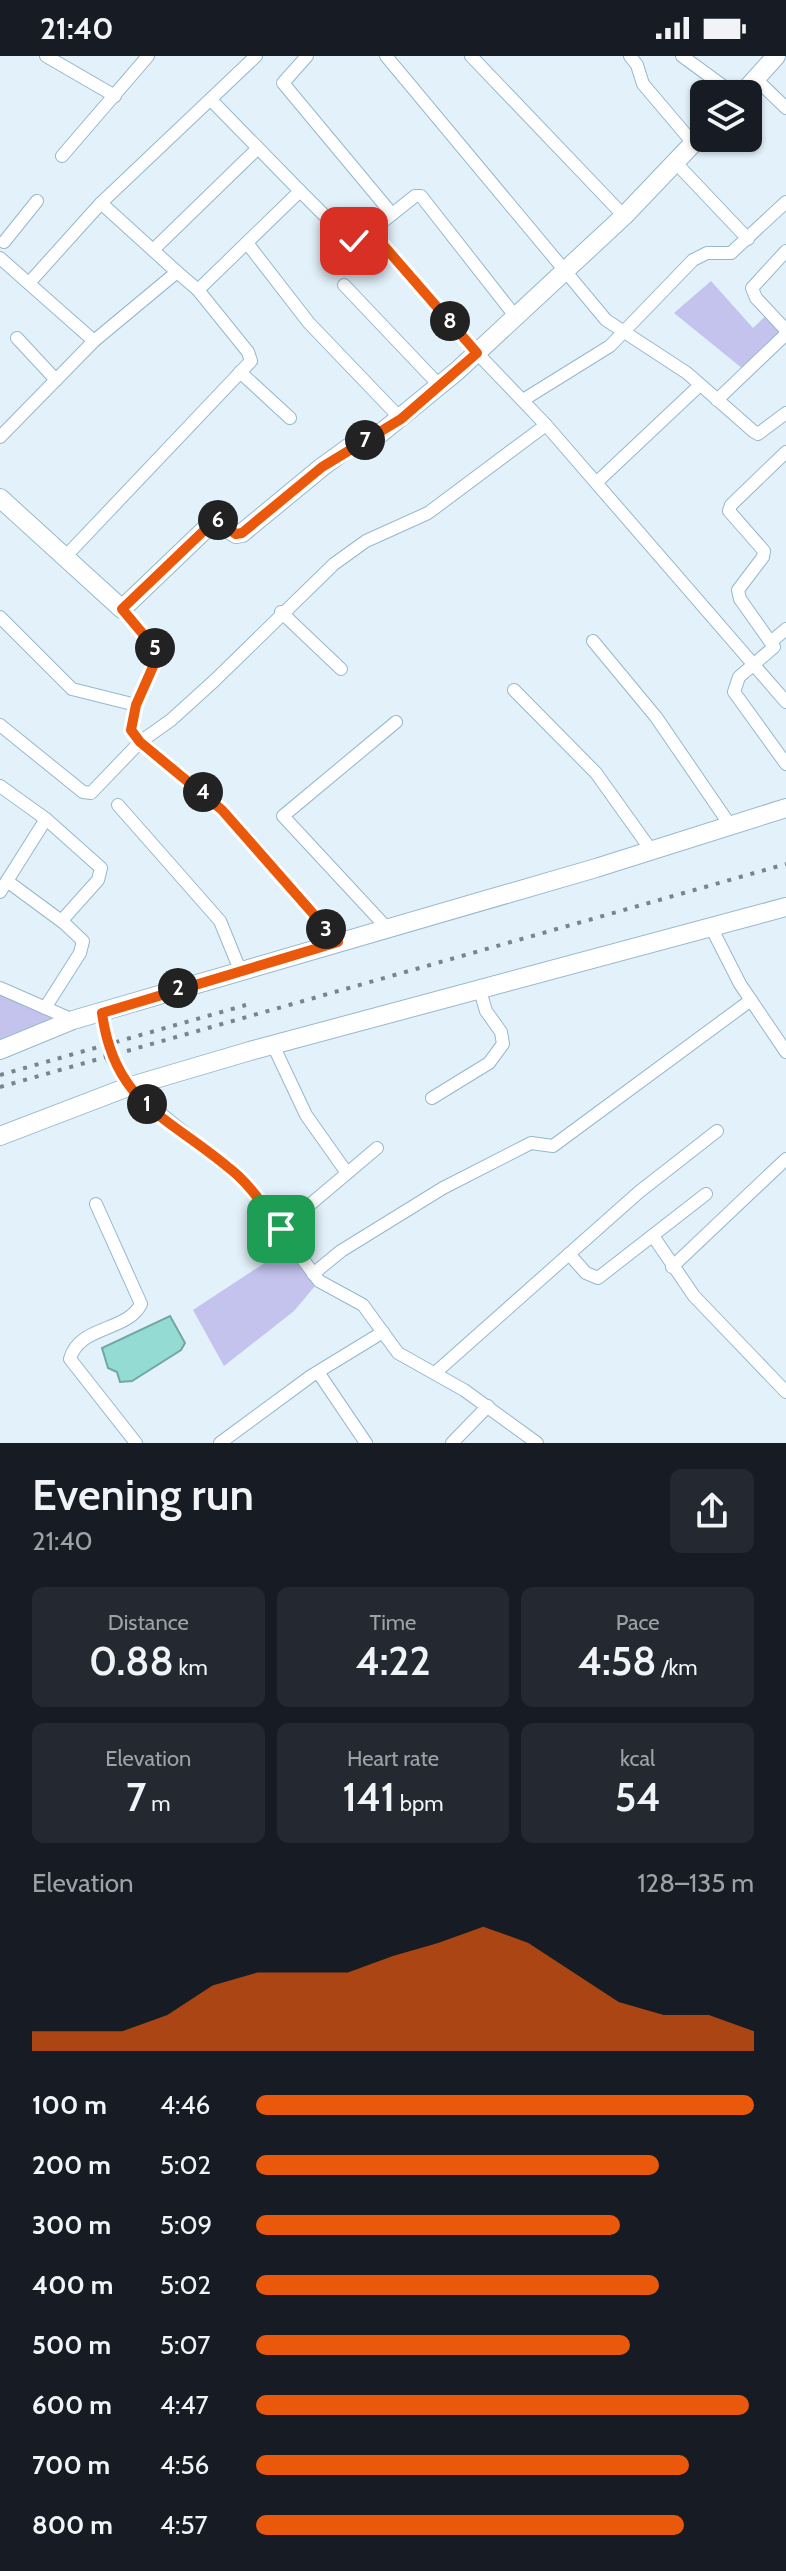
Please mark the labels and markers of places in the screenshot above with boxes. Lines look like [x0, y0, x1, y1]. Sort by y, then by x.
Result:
pin [320, 207, 388, 275]
pin: 8 [430, 301, 470, 341]
pin: 7 [345, 420, 385, 460]
pin: 6 [198, 500, 238, 540]
pin: 5 [135, 628, 175, 668]
pin: 4 [183, 772, 223, 812]
pin: 3 [306, 909, 346, 949]
pin: 2 [158, 968, 198, 1008]
pin: 1 [127, 1084, 167, 1124]
pin [247, 1195, 315, 1263]

